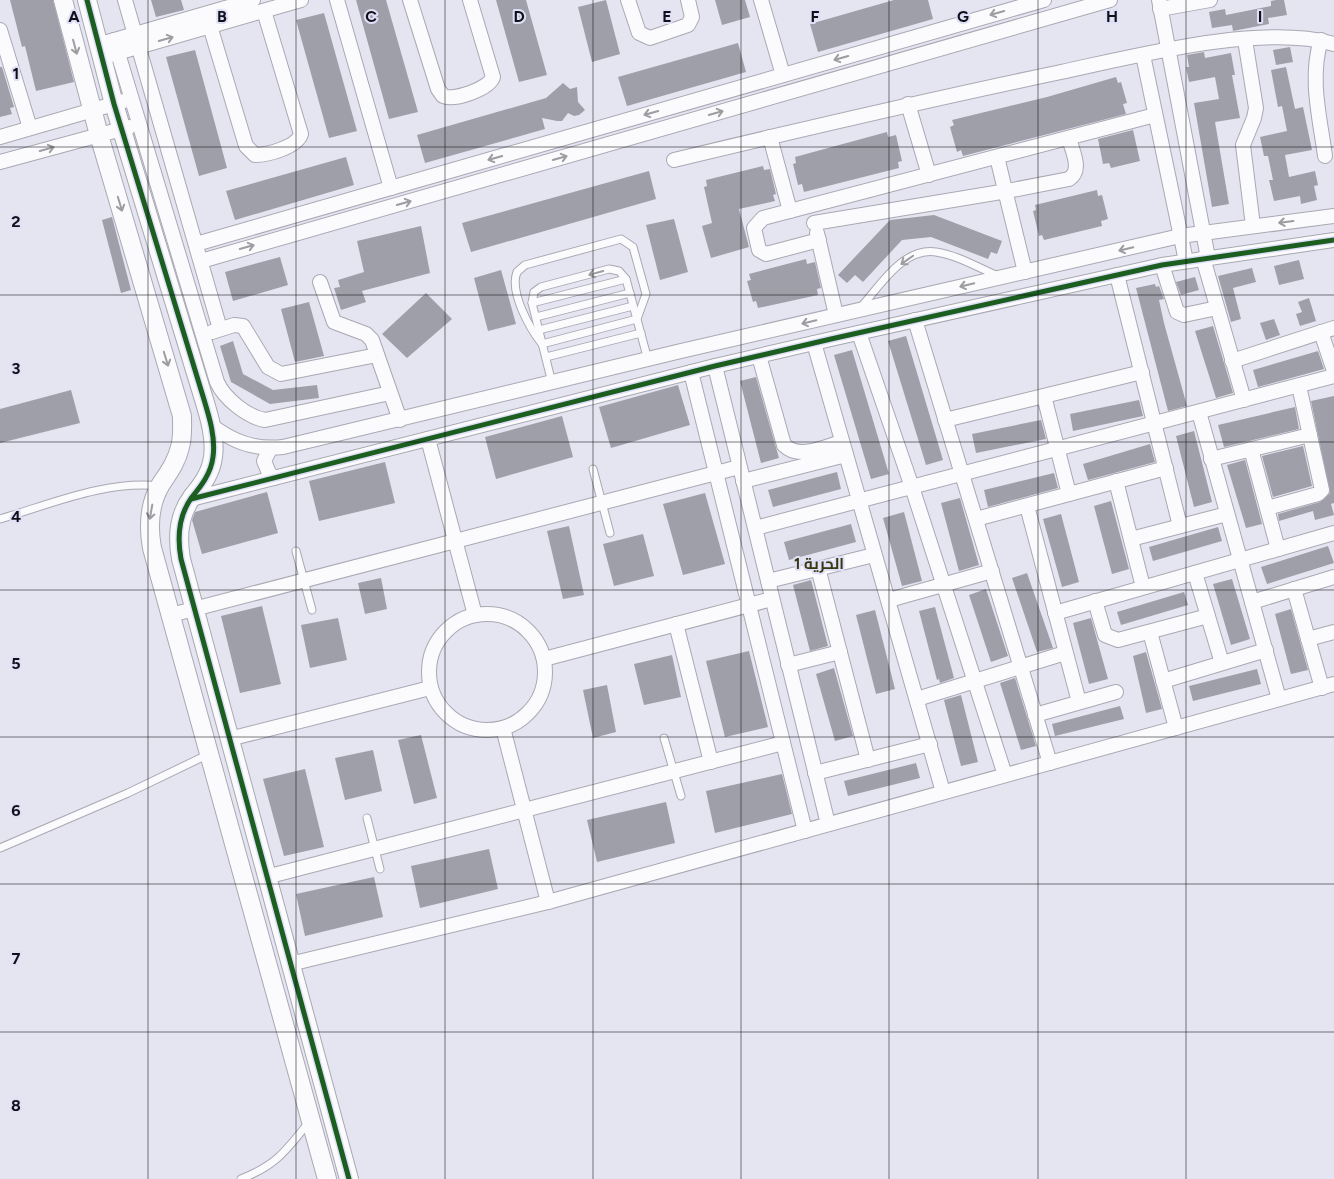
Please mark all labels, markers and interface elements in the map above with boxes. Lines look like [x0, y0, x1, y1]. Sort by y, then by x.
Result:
text: A [68, 7, 80, 26]
text: B [217, 7, 227, 26]
text: C [365, 7, 377, 26]
text: D [513, 7, 525, 26]
text: E [662, 7, 672, 26]
text: F [811, 7, 820, 26]
text: G [957, 7, 969, 26]
text: H [1106, 7, 1118, 26]
text: I [1258, 7, 1262, 26]
one-way arrow [990, 9, 1006, 19]
one-way arrow [157, 33, 173, 43]
one-way arrow [71, 39, 81, 55]
one-way arrow [834, 54, 850, 64]
text: 1 [13, 64, 19, 83]
one-way arrow [708, 108, 724, 117]
one-way arrow [644, 109, 660, 118]
one-way arrow [39, 144, 55, 154]
one-way arrow [551, 152, 567, 162]
one-way arrow [488, 153, 504, 163]
one-way arrow [115, 195, 125, 211]
one-way arrow [395, 197, 411, 207]
text: 2 [11, 212, 21, 231]
one-way arrow [1278, 217, 1294, 227]
one-way arrow [239, 242, 255, 252]
one-way arrow [1118, 245, 1134, 254]
one-way arrow [900, 255, 914, 265]
one-way arrow [588, 268, 604, 278]
one-way arrow [960, 281, 976, 290]
one-way arrow [801, 318, 817, 327]
one-way arrow [162, 351, 172, 367]
text: 3 [12, 359, 21, 378]
one-way arrow [146, 504, 155, 520]
text: 4 [11, 507, 21, 526]
district label: الحرية 1 [794, 555, 844, 573]
text: 5 [11, 654, 21, 673]
text: 6 [11, 801, 21, 820]
text: 7 [12, 949, 21, 968]
text: 8 [11, 1096, 21, 1115]

